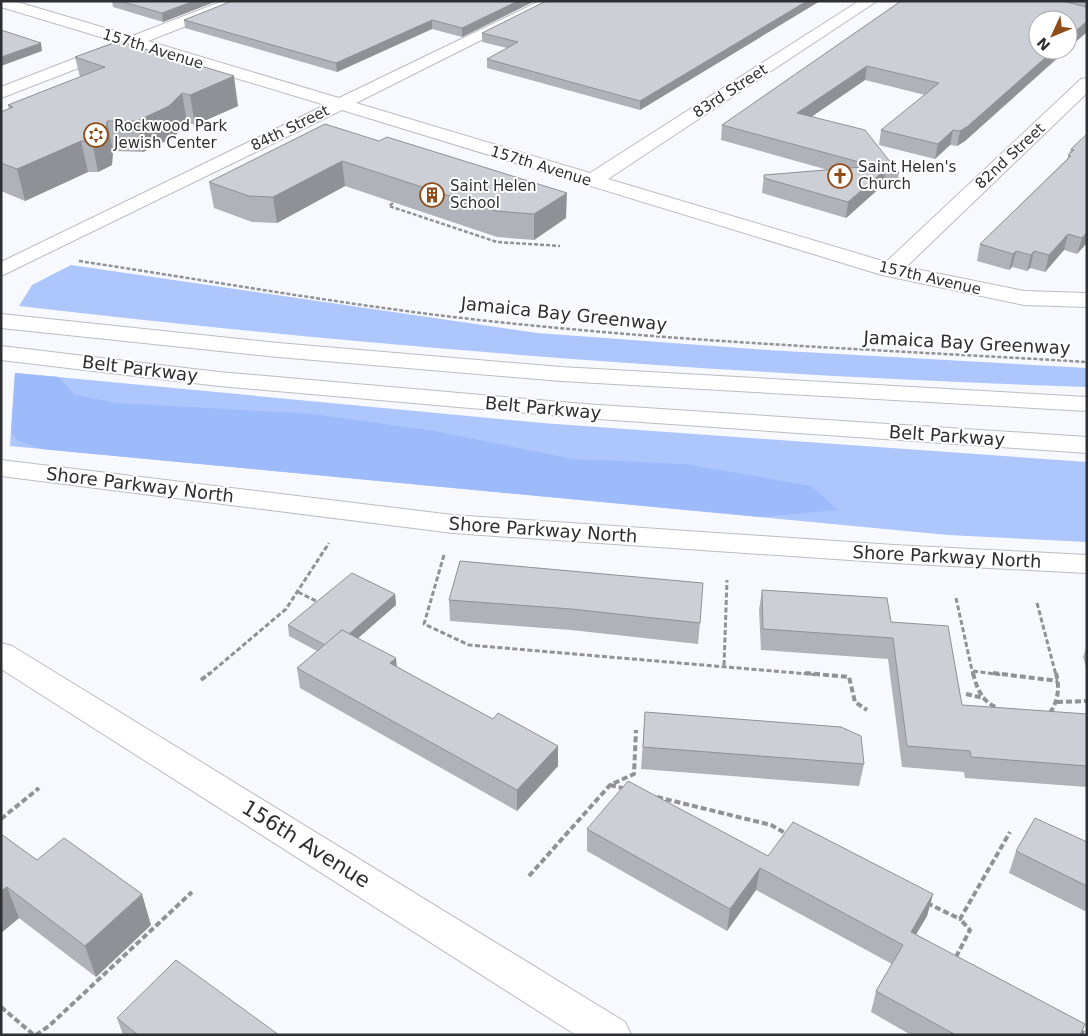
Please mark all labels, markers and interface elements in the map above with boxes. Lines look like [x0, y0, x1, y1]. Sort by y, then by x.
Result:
north arrow [1028, 10, 1078, 60]
street label: 157th Avenue [100, 25, 206, 73]
text: N [1034, 34, 1053, 54]
street label: 83rd Street [690, 60, 771, 122]
street label: 84th Street [248, 101, 332, 155]
place label: Rockwood Park Jewish Center [113, 117, 228, 152]
street label: 82nd Street [972, 119, 1049, 193]
synagogue icon: Rockwood Park Jewish Center [83, 122, 109, 148]
street label: 157th Avenue [488, 142, 594, 190]
place label: Saint Helen's Church [858, 158, 957, 193]
church icon: Saint Helen's Church [827, 163, 853, 189]
place label: Saint Helen School [450, 177, 536, 212]
building icon: Saint Helen School [419, 182, 445, 208]
street label: 157th Avenue [877, 257, 983, 299]
street label: Jamaica Bay Greenway [459, 292, 669, 335]
street label: Jamaica Bay Greenway [862, 327, 1071, 358]
street label: Belt Parkway [81, 351, 200, 386]
street label: Belt Parkway [484, 392, 602, 423]
street label: Belt Parkway [888, 421, 1006, 450]
street label: Shore Parkway North [45, 463, 235, 506]
street label: Shore Parkway North [448, 512, 638, 547]
street label: Shore Parkway North [852, 541, 1042, 572]
street label: 156th Avenue [238, 795, 374, 893]

